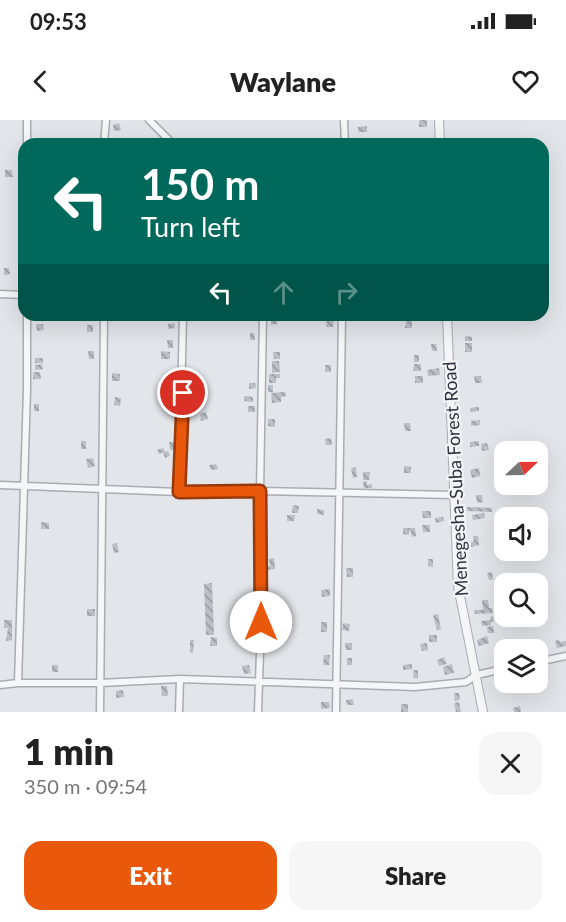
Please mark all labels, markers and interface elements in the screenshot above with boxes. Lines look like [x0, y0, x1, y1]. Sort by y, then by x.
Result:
text: 09:53 [30, 8, 87, 35]
icon: back [24, 65, 57, 98]
text: Waylane [230, 65, 336, 98]
icon: heart [509, 65, 542, 98]
text: 150 m [141, 159, 259, 209]
icon: left [42, 162, 120, 240]
text: Turn left [141, 210, 240, 243]
icon: left [204, 276, 237, 309]
icon: ahead [267, 276, 300, 309]
icon: right [330, 276, 363, 309]
street label: Menegesha-Suba Forest Road [438, 361, 472, 597]
pin [157, 367, 208, 418]
icon: arrive [166, 376, 199, 409]
north arrow [494, 441, 548, 495]
map controls [494, 441, 548, 693]
button: sound [494, 507, 548, 561]
button: search [494, 573, 548, 627]
position arrow [229, 590, 293, 654]
button: layers [494, 639, 548, 693]
text: 1 min [24, 729, 114, 773]
button: close [479, 732, 542, 795]
text: 350 m · 09:54 [24, 774, 147, 798]
button: Exit [24, 841, 277, 910]
button: Share [289, 841, 542, 910]

